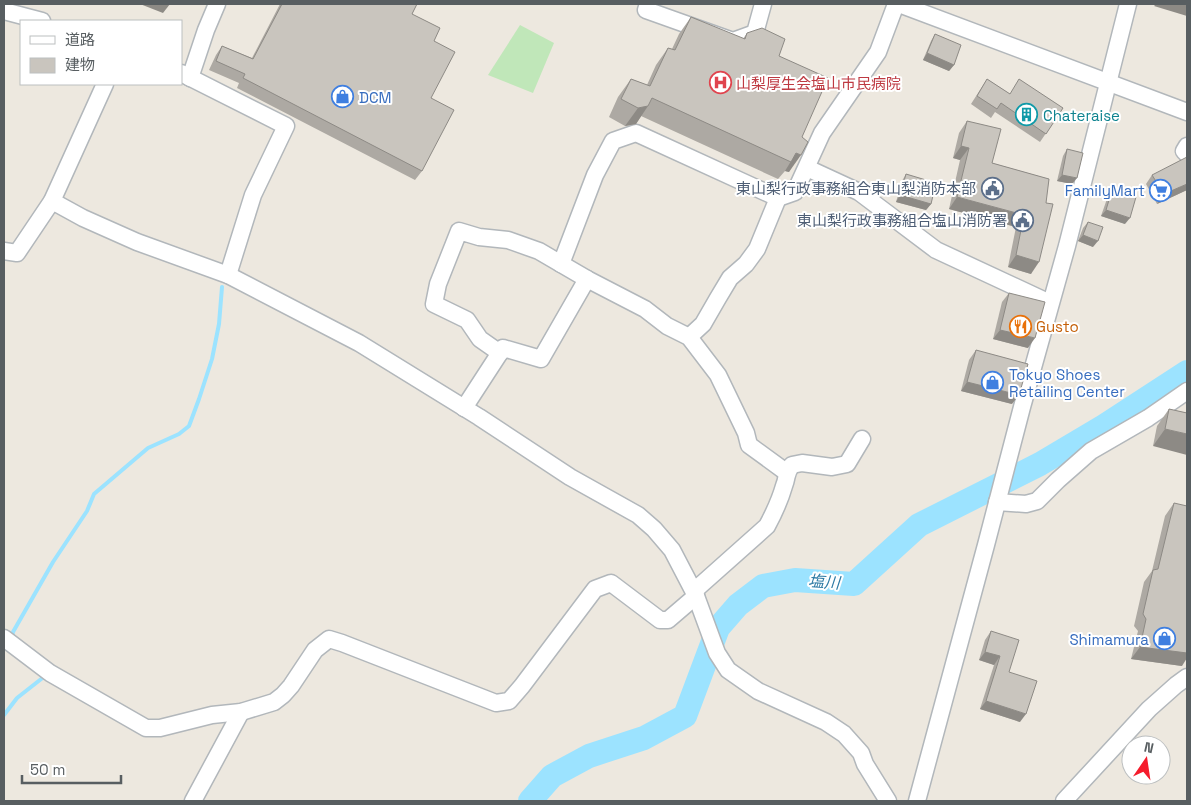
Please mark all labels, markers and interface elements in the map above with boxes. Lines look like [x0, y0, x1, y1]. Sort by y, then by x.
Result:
legend [20, 20, 182, 85]
text: 道路 [65, 30, 95, 49]
text: 建物 [65, 55, 95, 74]
hospital icon: 山梨厚生会塩山市民病院 [708, 71, 732, 95]
place label: 山梨厚生会塩山市民病院 [736, 74, 901, 93]
shop icon: DCM [331, 85, 355, 109]
place label: DCM [359, 88, 392, 107]
building icon: Chateraise [1015, 103, 1039, 127]
place label: Chateraise [1043, 106, 1120, 125]
public building icon: 東山梨行政事務組合東山梨消防本部 [980, 176, 1004, 200]
supermarket icon: FamilyMart [1149, 178, 1173, 202]
place label: 東山梨行政事務組合東山梨消防本部 [736, 179, 976, 198]
place label: FamilyMart [1065, 181, 1145, 200]
public building icon: 東山梨行政事務組合塩山消防署 [1011, 208, 1035, 232]
place label: 東山梨行政事務組合塩山消防署 [797, 211, 1007, 230]
restaurant icon: Gusto [1008, 314, 1032, 338]
place label: Gusto [1036, 317, 1079, 336]
place label: Tokyo Shoes Retailing Center [1009, 365, 1125, 401]
shop icon: Tokyo Shoes Retailing Center [981, 371, 1005, 395]
water label: 塩川 [807, 570, 843, 594]
shop icon: Shimamura [1153, 627, 1177, 651]
place label: Shimamura [1069, 630, 1149, 649]
north arrow [1121, 735, 1171, 785]
text: N [1142, 738, 1156, 757]
scale bar [22, 752, 121, 784]
text: 50 m [30, 760, 65, 779]

